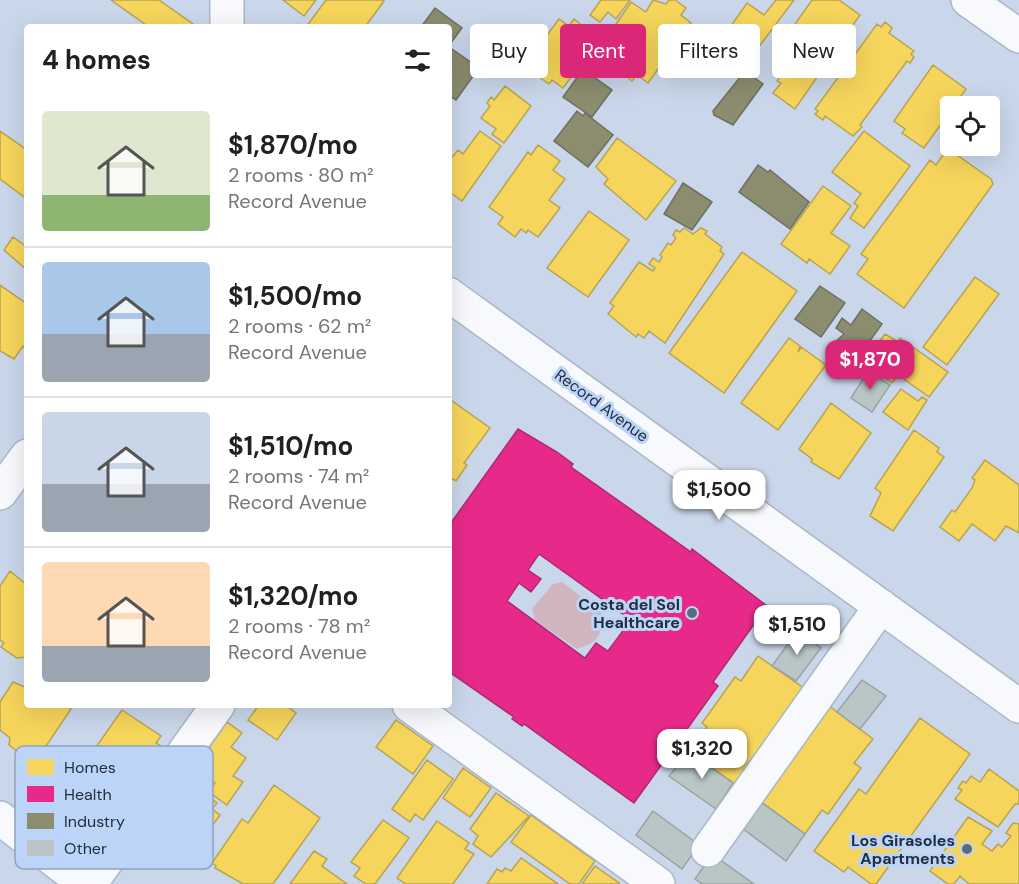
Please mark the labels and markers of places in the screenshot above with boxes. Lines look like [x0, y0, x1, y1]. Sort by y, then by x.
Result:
pin: $1,870 [821, 340, 919, 391]
pin: $1,500 [670, 470, 768, 521]
place label: Costa del Sol Healthcare [578, 594, 680, 633]
pin: $1,510 [748, 605, 846, 656]
marker: Costa del Sol Healthcare [685, 606, 699, 620]
pin: $1,320 [653, 729, 751, 780]
place label: Los Girasoles Apartments [851, 830, 955, 869]
marker: Los Girasoles Apartments [960, 842, 974, 856]

